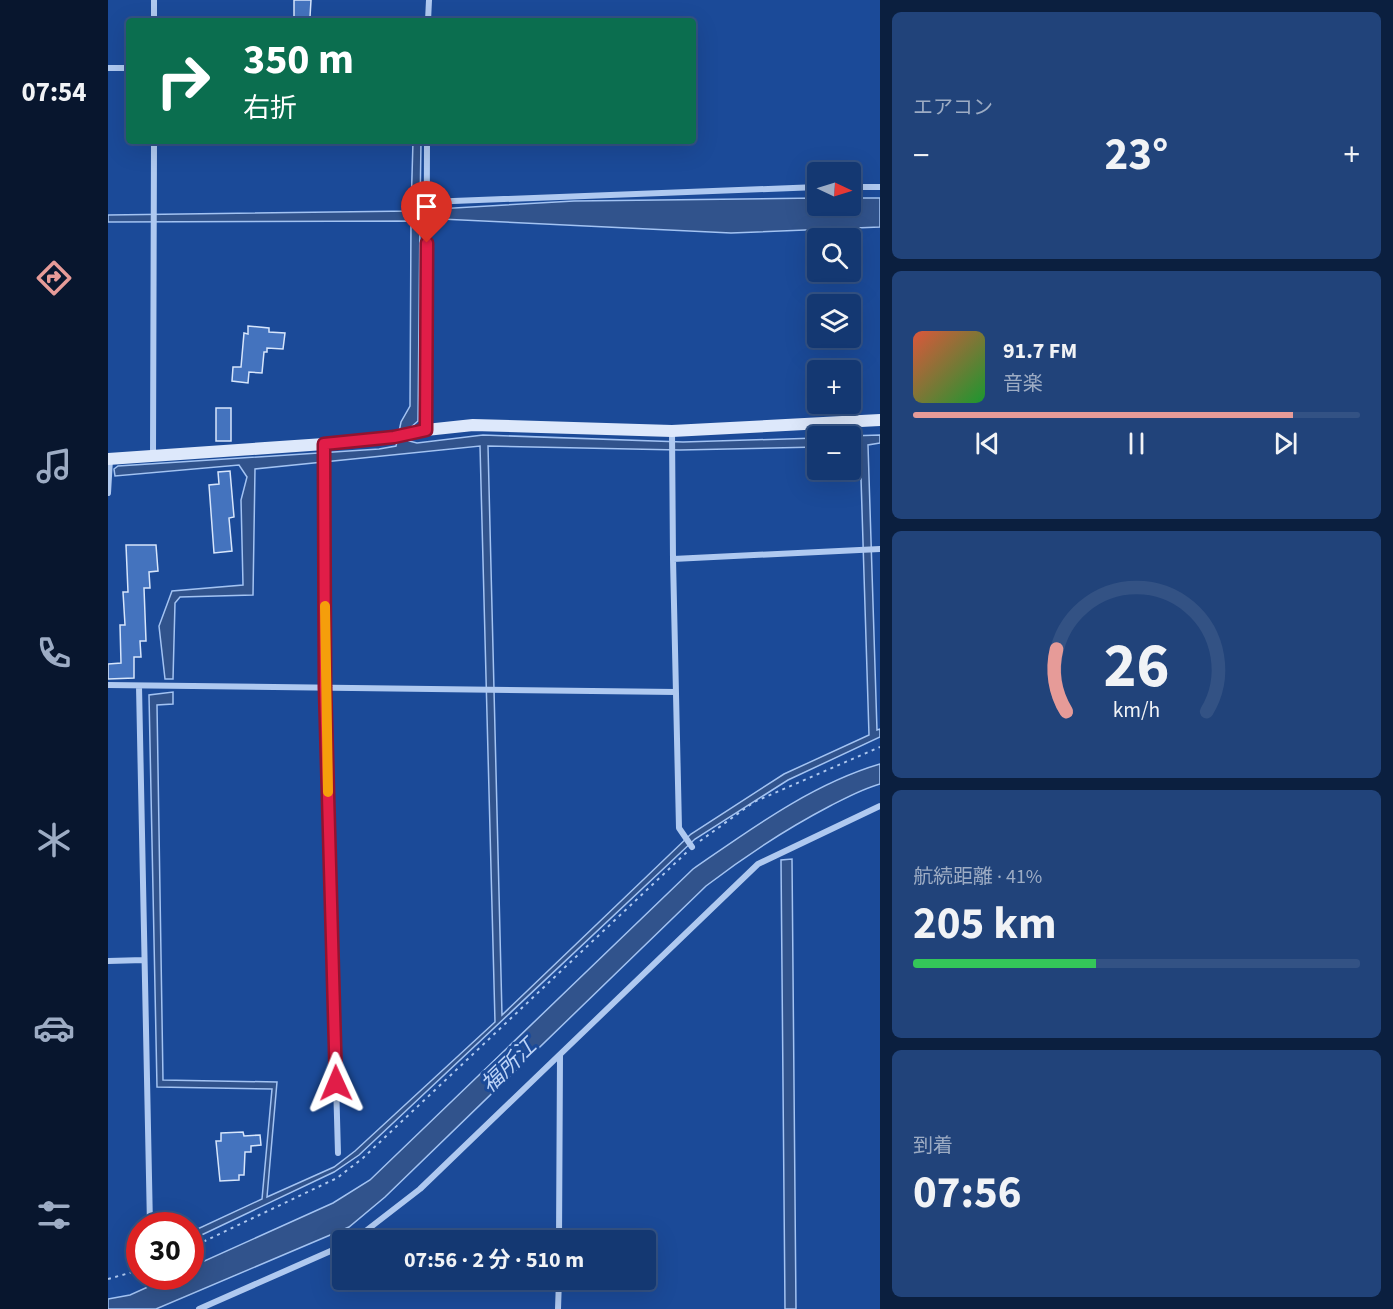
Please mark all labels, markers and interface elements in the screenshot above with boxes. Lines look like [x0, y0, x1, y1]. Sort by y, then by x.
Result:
text: 350 m [243, 30, 354, 90]
icon: right [144, 42, 222, 120]
text: 07:54 [21, 73, 87, 112]
text: 右折 [243, 89, 297, 128]
text: エアコン [913, 94, 993, 122]
text: 23° [1105, 123, 1168, 187]
text: − [913, 132, 929, 179]
text: + [1344, 132, 1360, 179]
north arrow [807, 162, 861, 216]
map controls [807, 162, 861, 480]
pin [401, 181, 452, 243]
icon: arrive [410, 190, 443, 223]
button: search [807, 228, 861, 282]
icon: directions [33, 257, 75, 299]
button: layers [807, 294, 861, 348]
text: 91.7 FM [1003, 335, 1077, 367]
button: + [807, 360, 861, 414]
text: 音楽 [1003, 370, 1043, 398]
button: − [807, 426, 861, 480]
icon: previous [971, 427, 1004, 460]
icon: pause [1120, 427, 1153, 460]
icon: next [1269, 427, 1302, 460]
icon: music [33, 445, 75, 487]
text: 26 [1104, 622, 1169, 711]
icon: phone [33, 632, 75, 674]
text: km/h [1113, 695, 1160, 726]
icon: climate [33, 819, 75, 861]
text: 航続距離 · 41% [913, 863, 1042, 891]
text: 205 km [913, 892, 1057, 956]
icon: car [33, 1007, 75, 1049]
water label: 福所江 [474, 1030, 545, 1100]
position arrow [304, 1051, 368, 1115]
text: 到着 [913, 1132, 953, 1160]
text: 07:56 [913, 1161, 1022, 1225]
icon: filters [33, 1194, 75, 1236]
speed limit sign: 30 [126, 1212, 204, 1290]
text: 07:56 · 2 分 · 510 m [404, 1244, 584, 1276]

